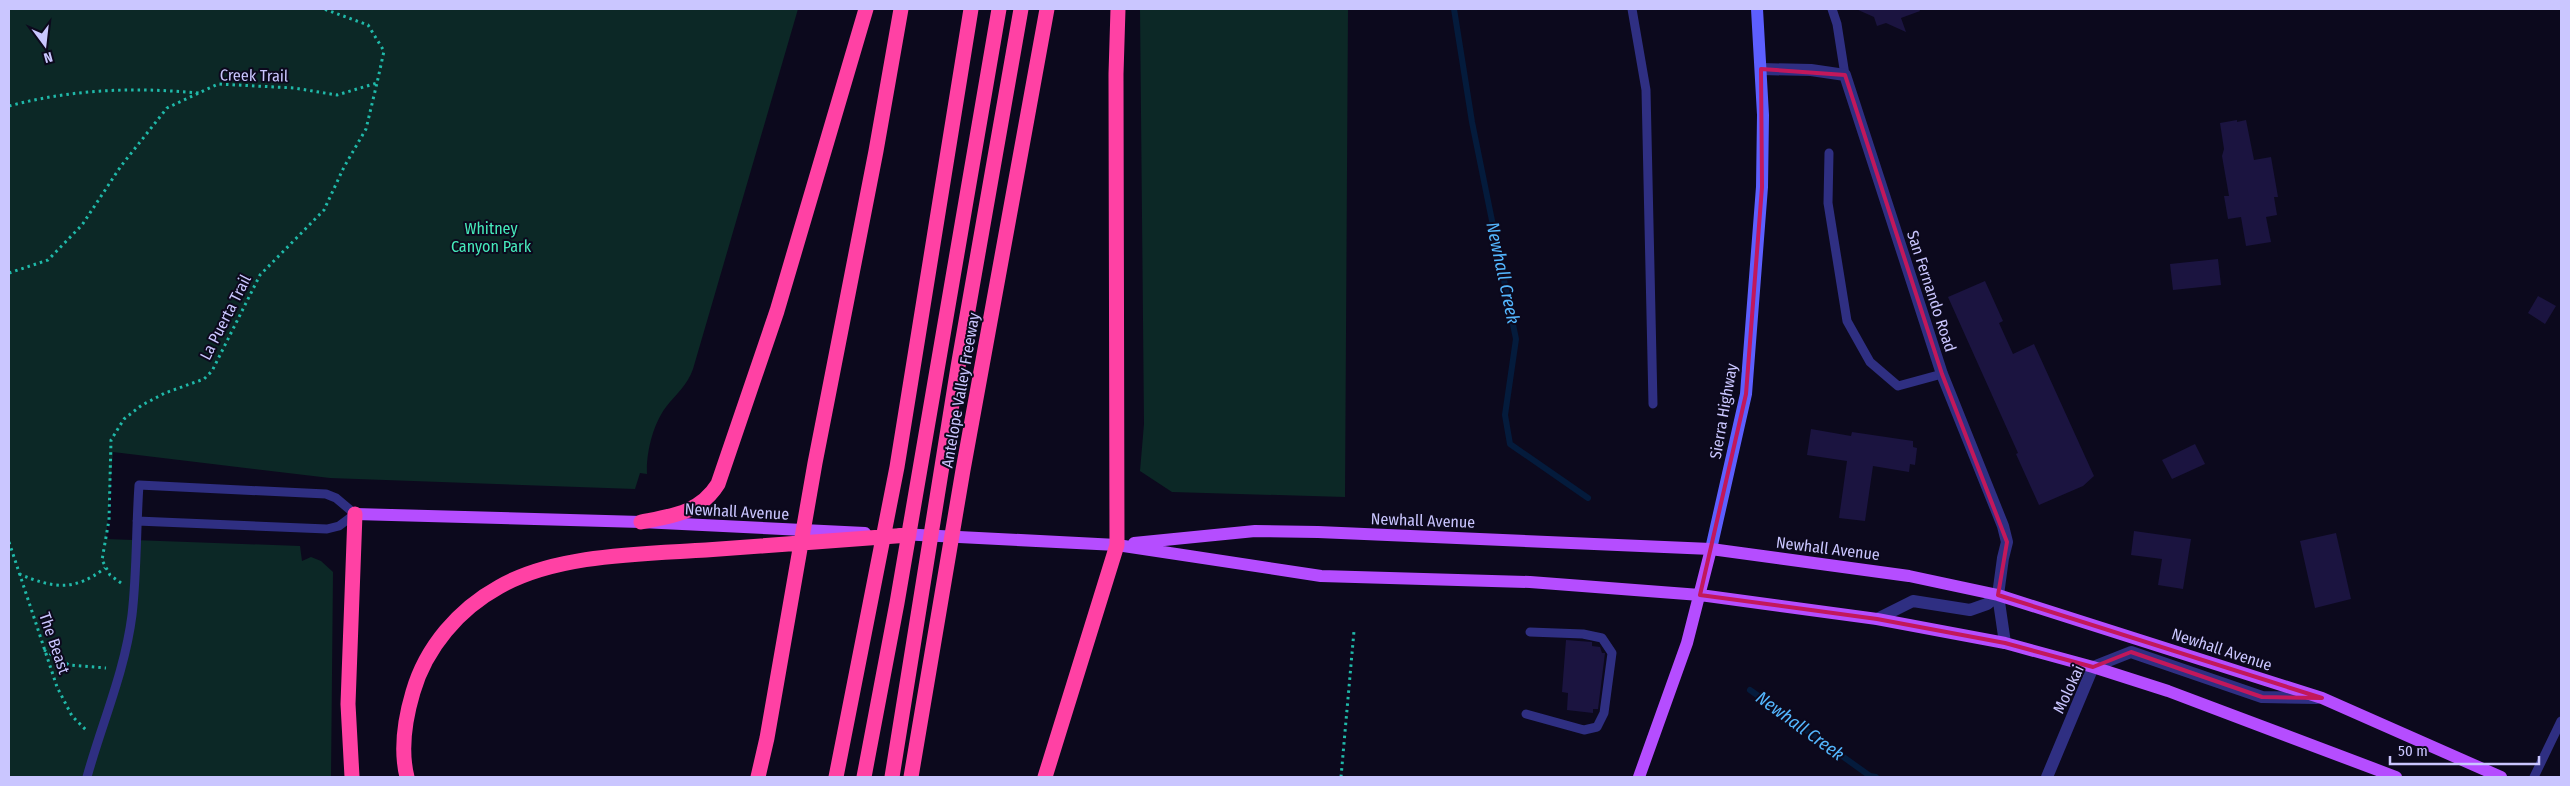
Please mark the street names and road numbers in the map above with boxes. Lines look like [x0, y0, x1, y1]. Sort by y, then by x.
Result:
street label: Creek Trail [220, 65, 288, 86]
street label: San Fernando Road [1903, 228, 1960, 354]
street label: La Puerta Trail [196, 271, 255, 363]
street label: Antelope Valley Freeway [937, 310, 984, 469]
street label: Sierra Highway [1706, 361, 1741, 460]
street label: Newhall Avenue [684, 499, 790, 524]
street label: Newhall Avenue [1370, 509, 1476, 532]
street label: Newhall Avenue [1775, 533, 1881, 564]
street label: The Beast [35, 610, 74, 677]
street label: Newhall Avenue [2169, 624, 2275, 675]
street label: Molokai [2049, 662, 2088, 717]

